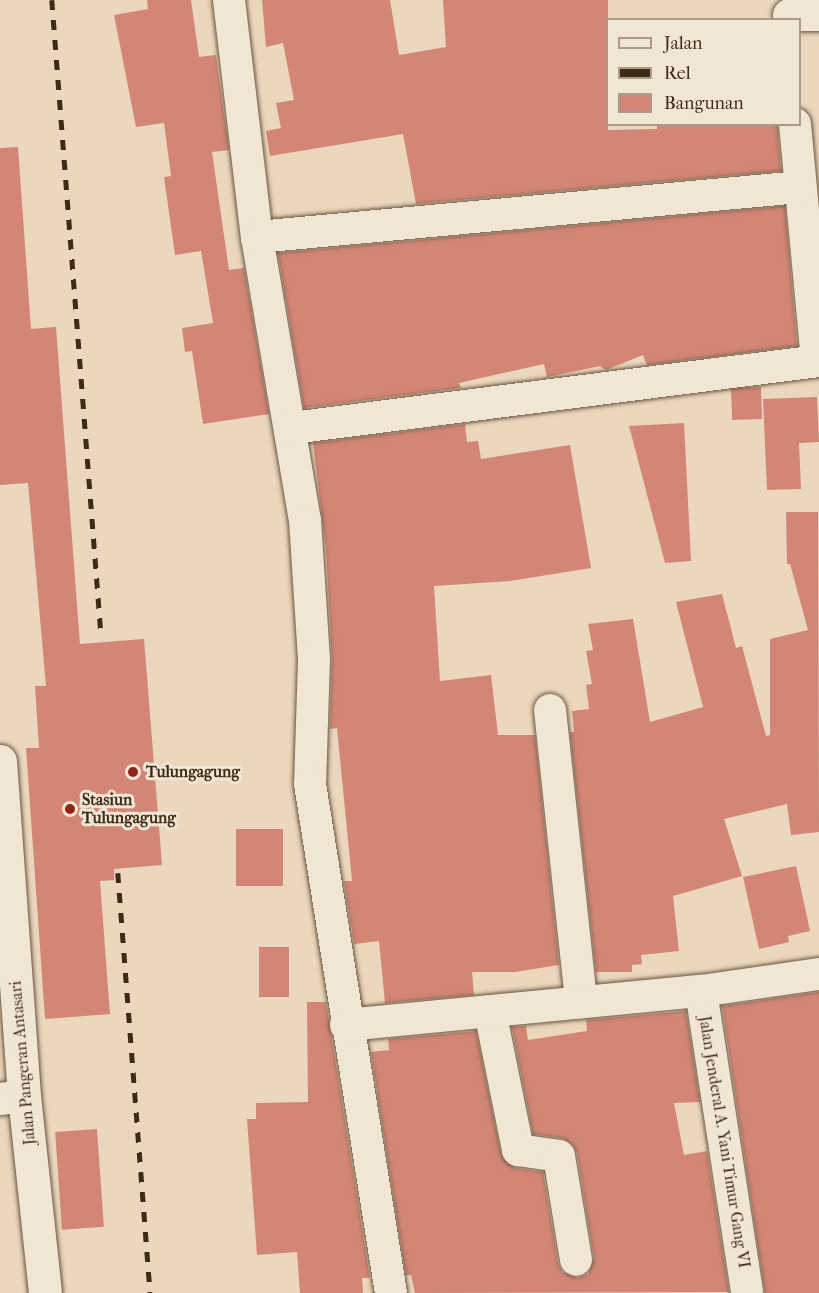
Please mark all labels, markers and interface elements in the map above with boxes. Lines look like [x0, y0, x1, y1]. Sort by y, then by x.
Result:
legend [606, 18, 801, 126]
text: Jalan [664, 33, 702, 54]
text: Rel [664, 63, 691, 84]
text: Bangunan [664, 93, 744, 114]
place label: Tulungagung [146, 762, 240, 782]
marker: Tulungagung [124, 763, 142, 781]
place label: Stasiun Tulungagung [82, 790, 176, 828]
marker: Stasiun Tulungagung [63, 802, 77, 816]
street label: Jalan Pangeran Antasari [6, 980, 40, 1146]
street label: Jalan Jenderal A. Yani Timur Gang VI [695, 1015, 753, 1269]

